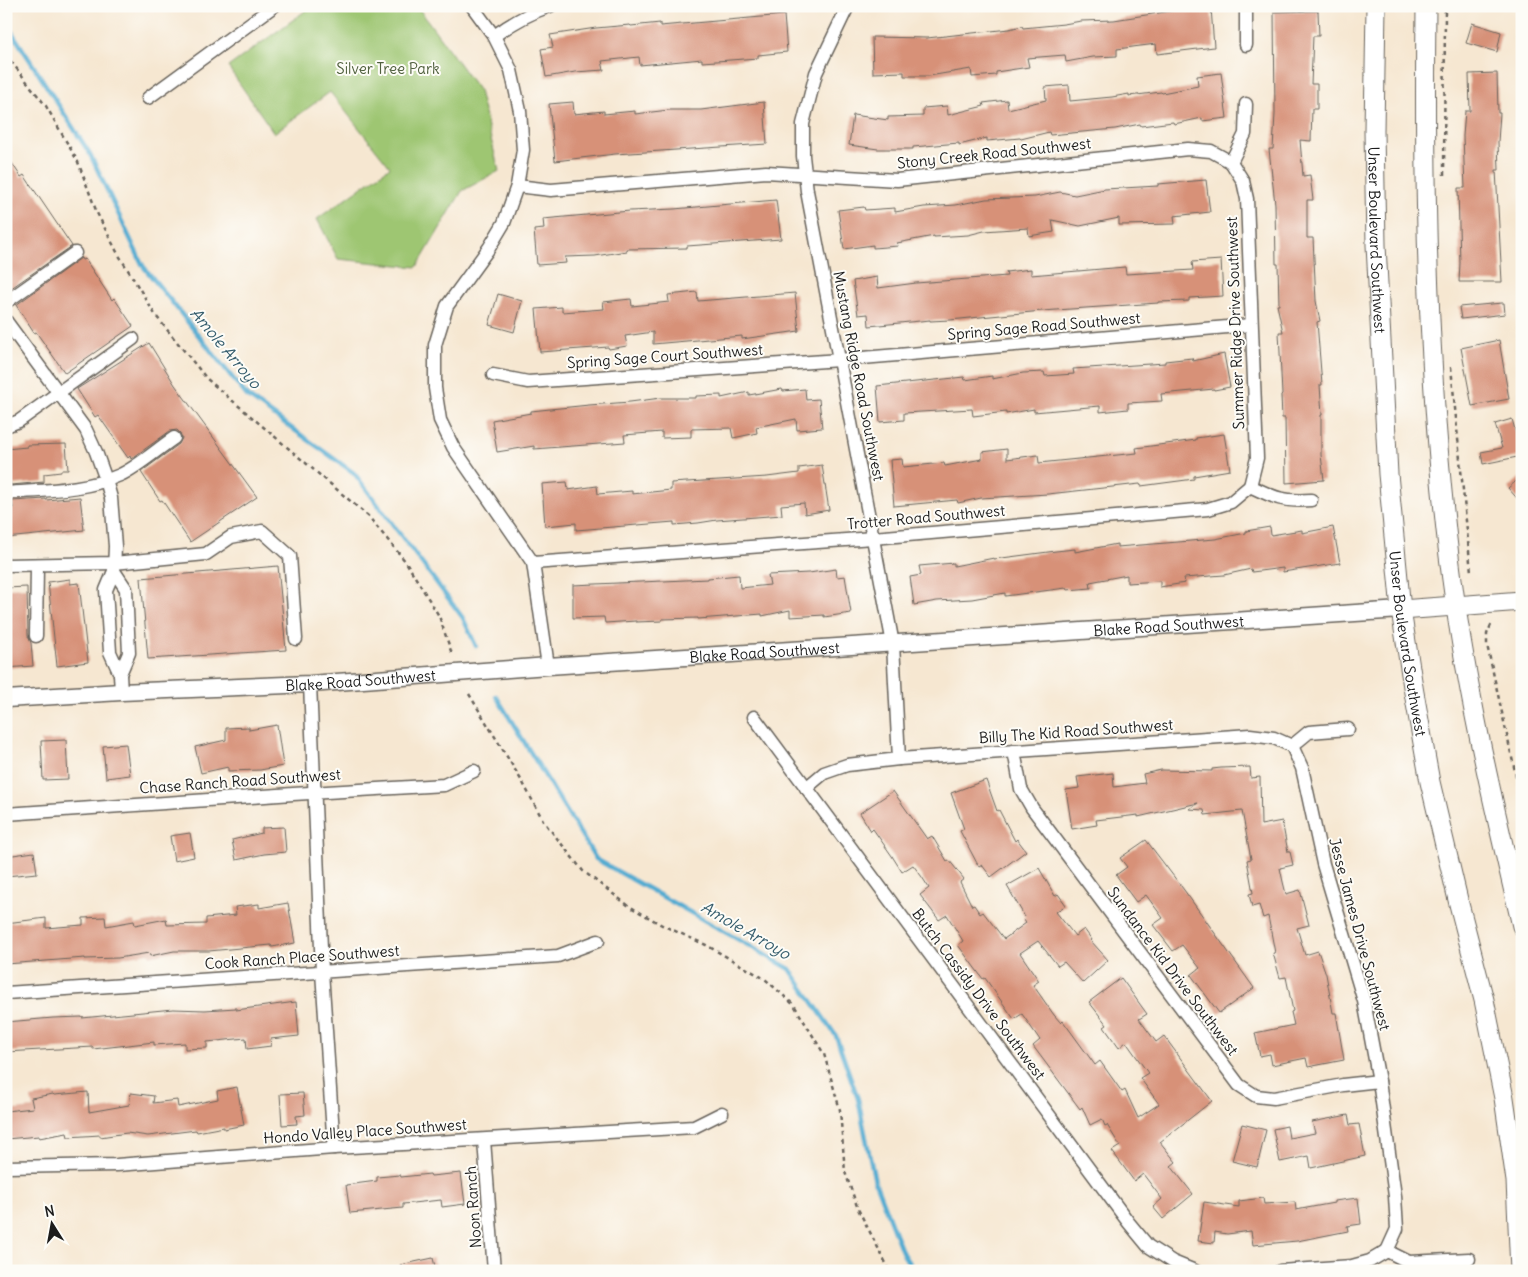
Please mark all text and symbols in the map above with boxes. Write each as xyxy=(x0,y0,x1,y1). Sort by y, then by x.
park label: Silver Tree Park xyxy=(336,59,440,78)
street label: Stony Creek Road Southwest xyxy=(896,133,1092,173)
street label: Unser Boulevard Southwest xyxy=(1365,146,1390,334)
street label: Summer Ridge Drive Southwest xyxy=(1222,216,1248,430)
street label: Mustang Ridge Road Southwest xyxy=(829,269,889,483)
water label: Amole Arroyo xyxy=(186,303,266,393)
street label: Spring Sage Road Southwest xyxy=(947,308,1141,344)
street label: Spring Sage Court Southwest xyxy=(566,340,764,372)
street label: Trotter Road Southwest xyxy=(846,501,1006,533)
street label: Unser Boulevard Southwest xyxy=(1386,550,1431,738)
street label: Blake Road Southwest xyxy=(1093,611,1244,640)
street label: Blake Road Southwest xyxy=(689,637,840,666)
street label: Blake Road Southwest xyxy=(285,665,436,695)
street label: Billy The Kid Road Southwest xyxy=(978,715,1174,747)
street label: Chase Ranch Road Southwest xyxy=(139,764,341,798)
street label: Jesse James Drive Southwest xyxy=(1325,836,1395,1032)
street label: Sundance Kid Drive Southwest xyxy=(1103,883,1243,1059)
water label: Amole Arroyo xyxy=(698,896,795,964)
street label: Butch Cassidy Drive Southwest xyxy=(908,905,1050,1083)
street label: Cook Ranch Place Southwest xyxy=(204,941,400,973)
street label: Hondo Valley Place Southwest xyxy=(263,1114,467,1148)
street label: Noon Ranch xyxy=(461,1165,485,1249)
north arrow xyxy=(28,1200,78,1250)
text: N xyxy=(43,1201,56,1221)

